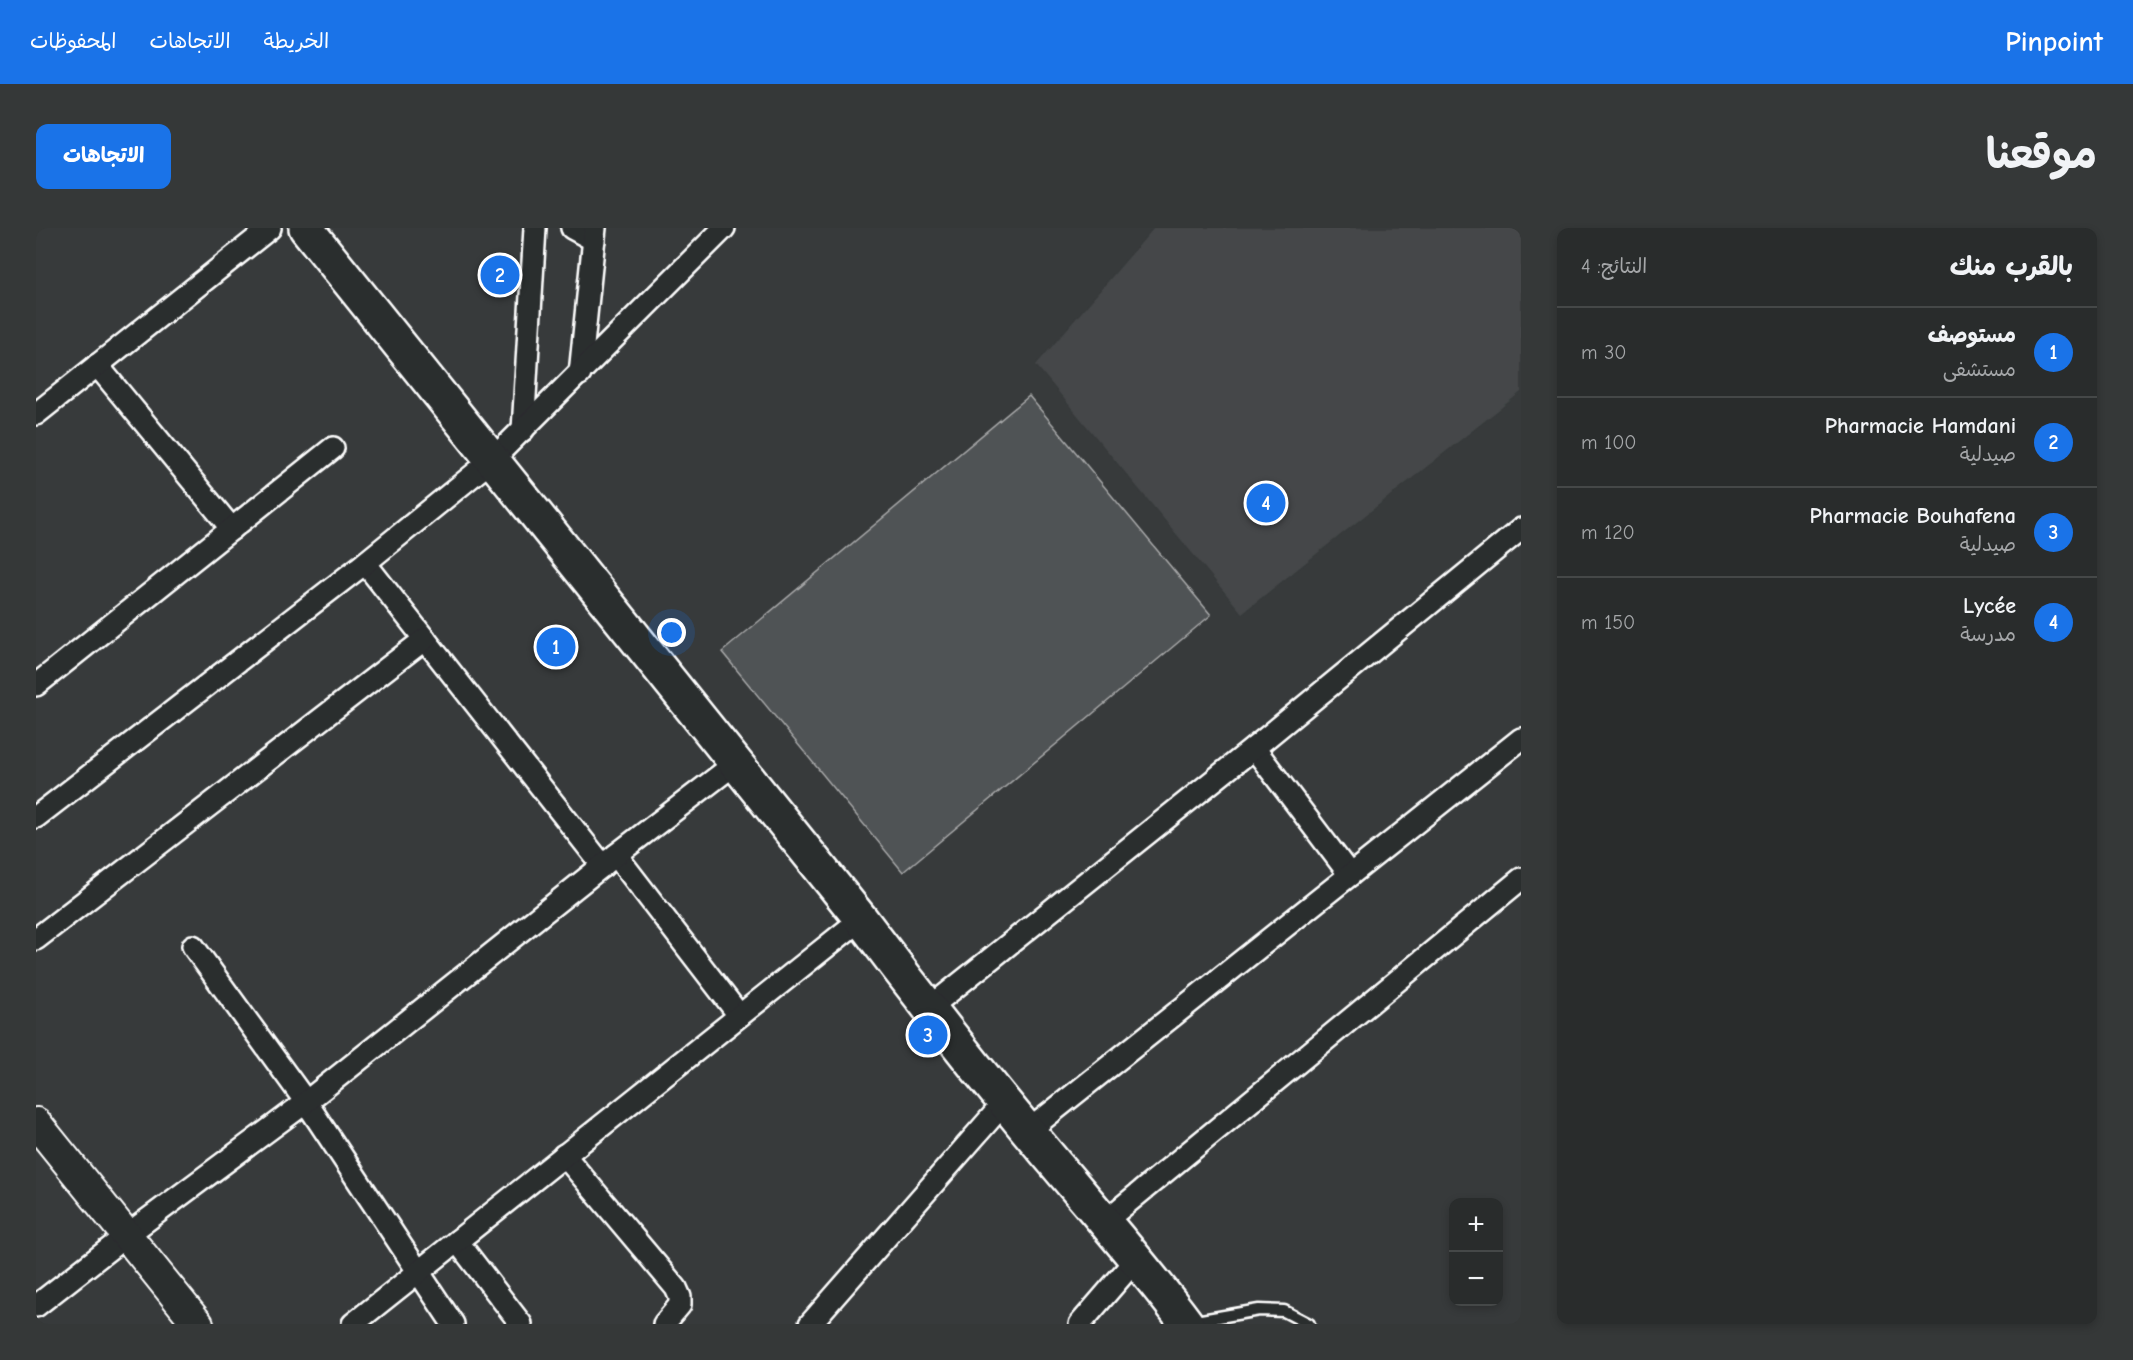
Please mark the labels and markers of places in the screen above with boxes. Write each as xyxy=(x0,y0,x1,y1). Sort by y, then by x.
pin: 2 xyxy=(480,252,520,298)
pin: 4 xyxy=(1246,480,1286,526)
pin: 1 xyxy=(536,624,576,670)
pin: 3 xyxy=(908,1012,948,1058)

